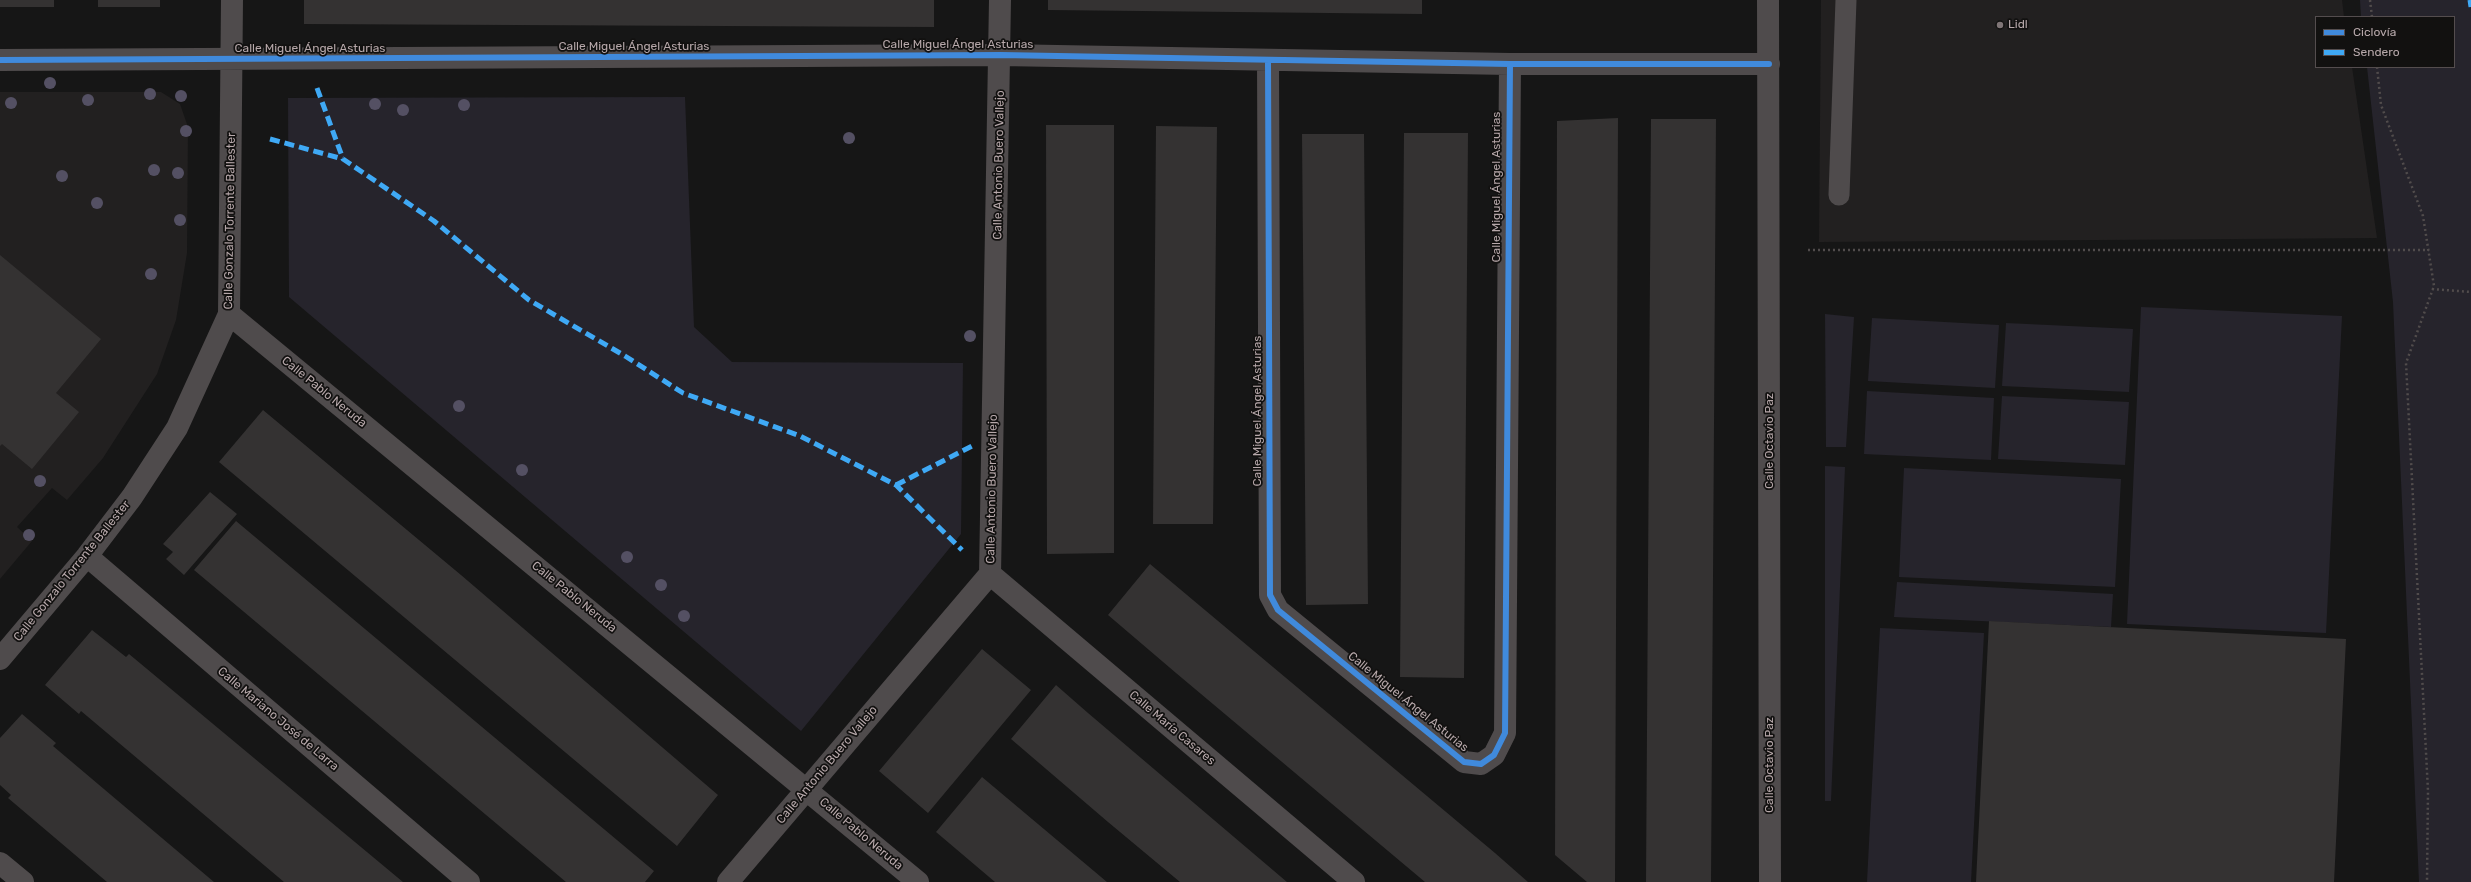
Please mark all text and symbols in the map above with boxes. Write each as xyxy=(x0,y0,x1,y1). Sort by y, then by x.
legend xyxy=(2315,16,2455,68)
place label: Lidl xyxy=(2008,18,2028,32)
marker: Lidl xyxy=(1995,20,2005,30)
text: Ciclovía xyxy=(2353,25,2396,39)
street label: Calle Miguel Ángel Asturias xyxy=(883,38,1033,52)
street label: Calle Miguel Ángel Asturias xyxy=(559,40,709,54)
street label: Calle Miguel Ángel Asturias xyxy=(235,42,385,56)
text: Sendero xyxy=(2353,45,2400,59)
street label: Calle Antonio Buero Vallejo xyxy=(990,90,1008,240)
street label: Calle Miguel Ángel Asturias xyxy=(1490,112,1504,262)
street label: Calle Gonzalo Torrente Ballester xyxy=(221,132,239,310)
street label: Calle Miguel Ángel Asturias xyxy=(1251,336,1265,486)
street label: Calle Pablo Neruda xyxy=(279,353,369,431)
street label: Calle Octavio Paz xyxy=(1763,393,1777,489)
street label: Calle Antonio Buero Vallejo xyxy=(983,414,1001,564)
street label: Calle Gonzalo Torrente Ballester xyxy=(11,498,133,644)
street label: Calle Pablo Neruda xyxy=(529,558,619,636)
street label: Calle Miguel Ángel Asturias xyxy=(1345,649,1471,755)
street label: Calle Mariano José de Larra xyxy=(215,664,341,774)
street label: Calle María Casares xyxy=(1126,688,1218,768)
street label: Calle Antonio Buero Vallejo xyxy=(773,703,881,827)
street label: Calle Octavio Paz xyxy=(1763,717,1777,813)
street label: Calle Pablo Neruda xyxy=(816,795,906,873)

